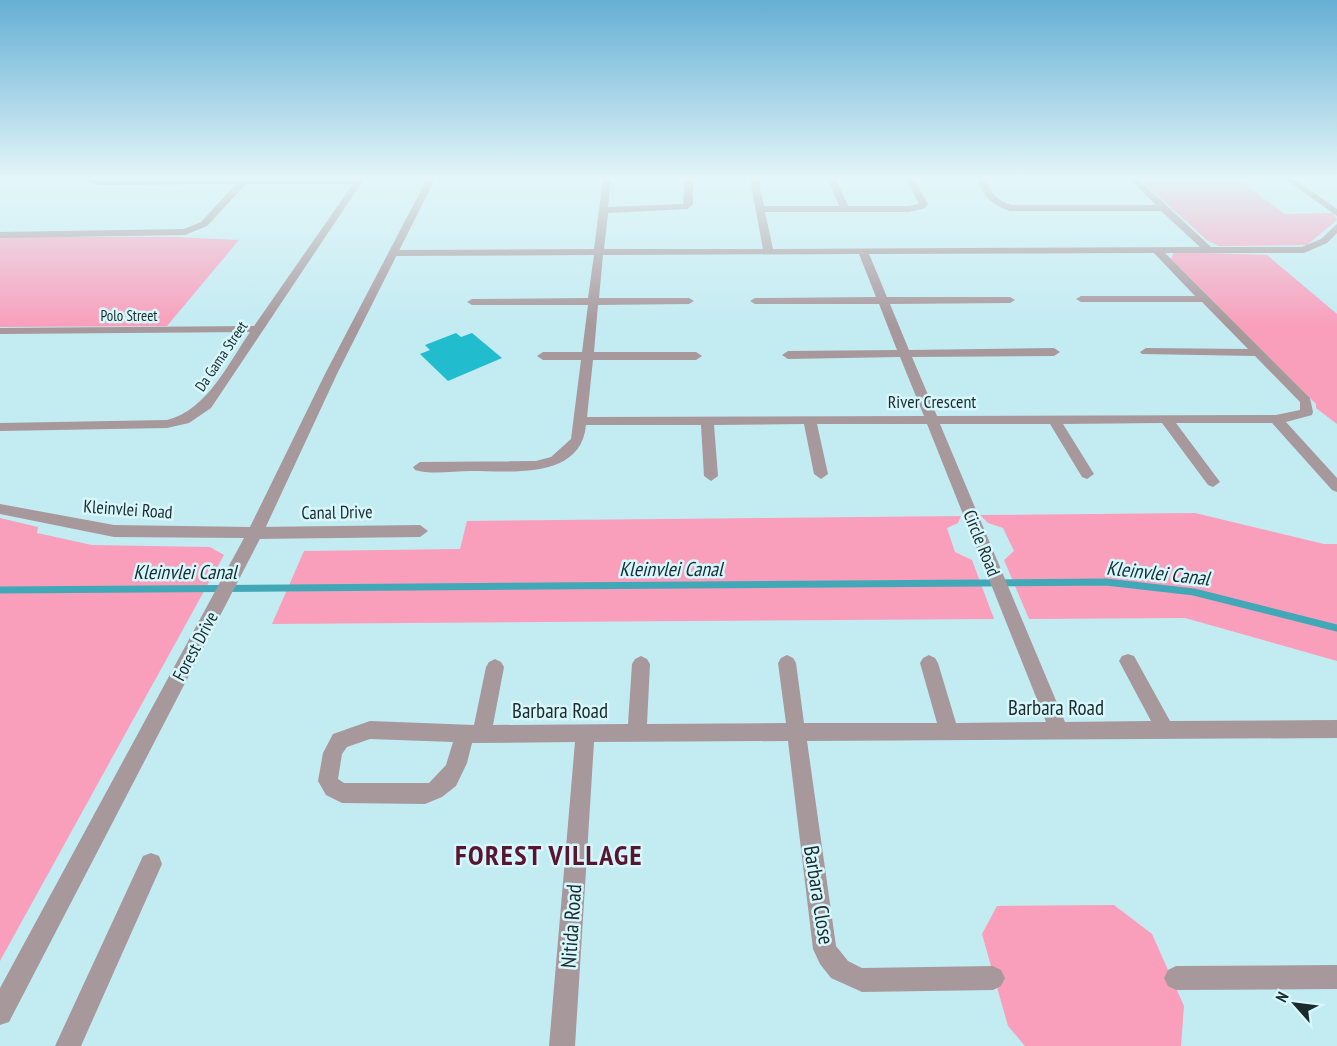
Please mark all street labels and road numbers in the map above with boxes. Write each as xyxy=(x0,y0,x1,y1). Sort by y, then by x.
street label: Polo Street xyxy=(100,306,158,325)
street label: Da Gama Street xyxy=(191,317,251,395)
street label: River Crescent xyxy=(888,390,976,413)
street label: Kleinvlei Road xyxy=(83,494,173,524)
street label: Canal Drive xyxy=(301,500,373,524)
street label: Circle Road xyxy=(958,506,1006,580)
street label: Forest Drive xyxy=(167,607,223,685)
street label: Barbara Road xyxy=(1008,694,1104,721)
street label: Barbara Road xyxy=(512,697,608,724)
street label: Barbara Close xyxy=(798,844,840,946)
street label: Nitida Road xyxy=(555,883,587,969)

